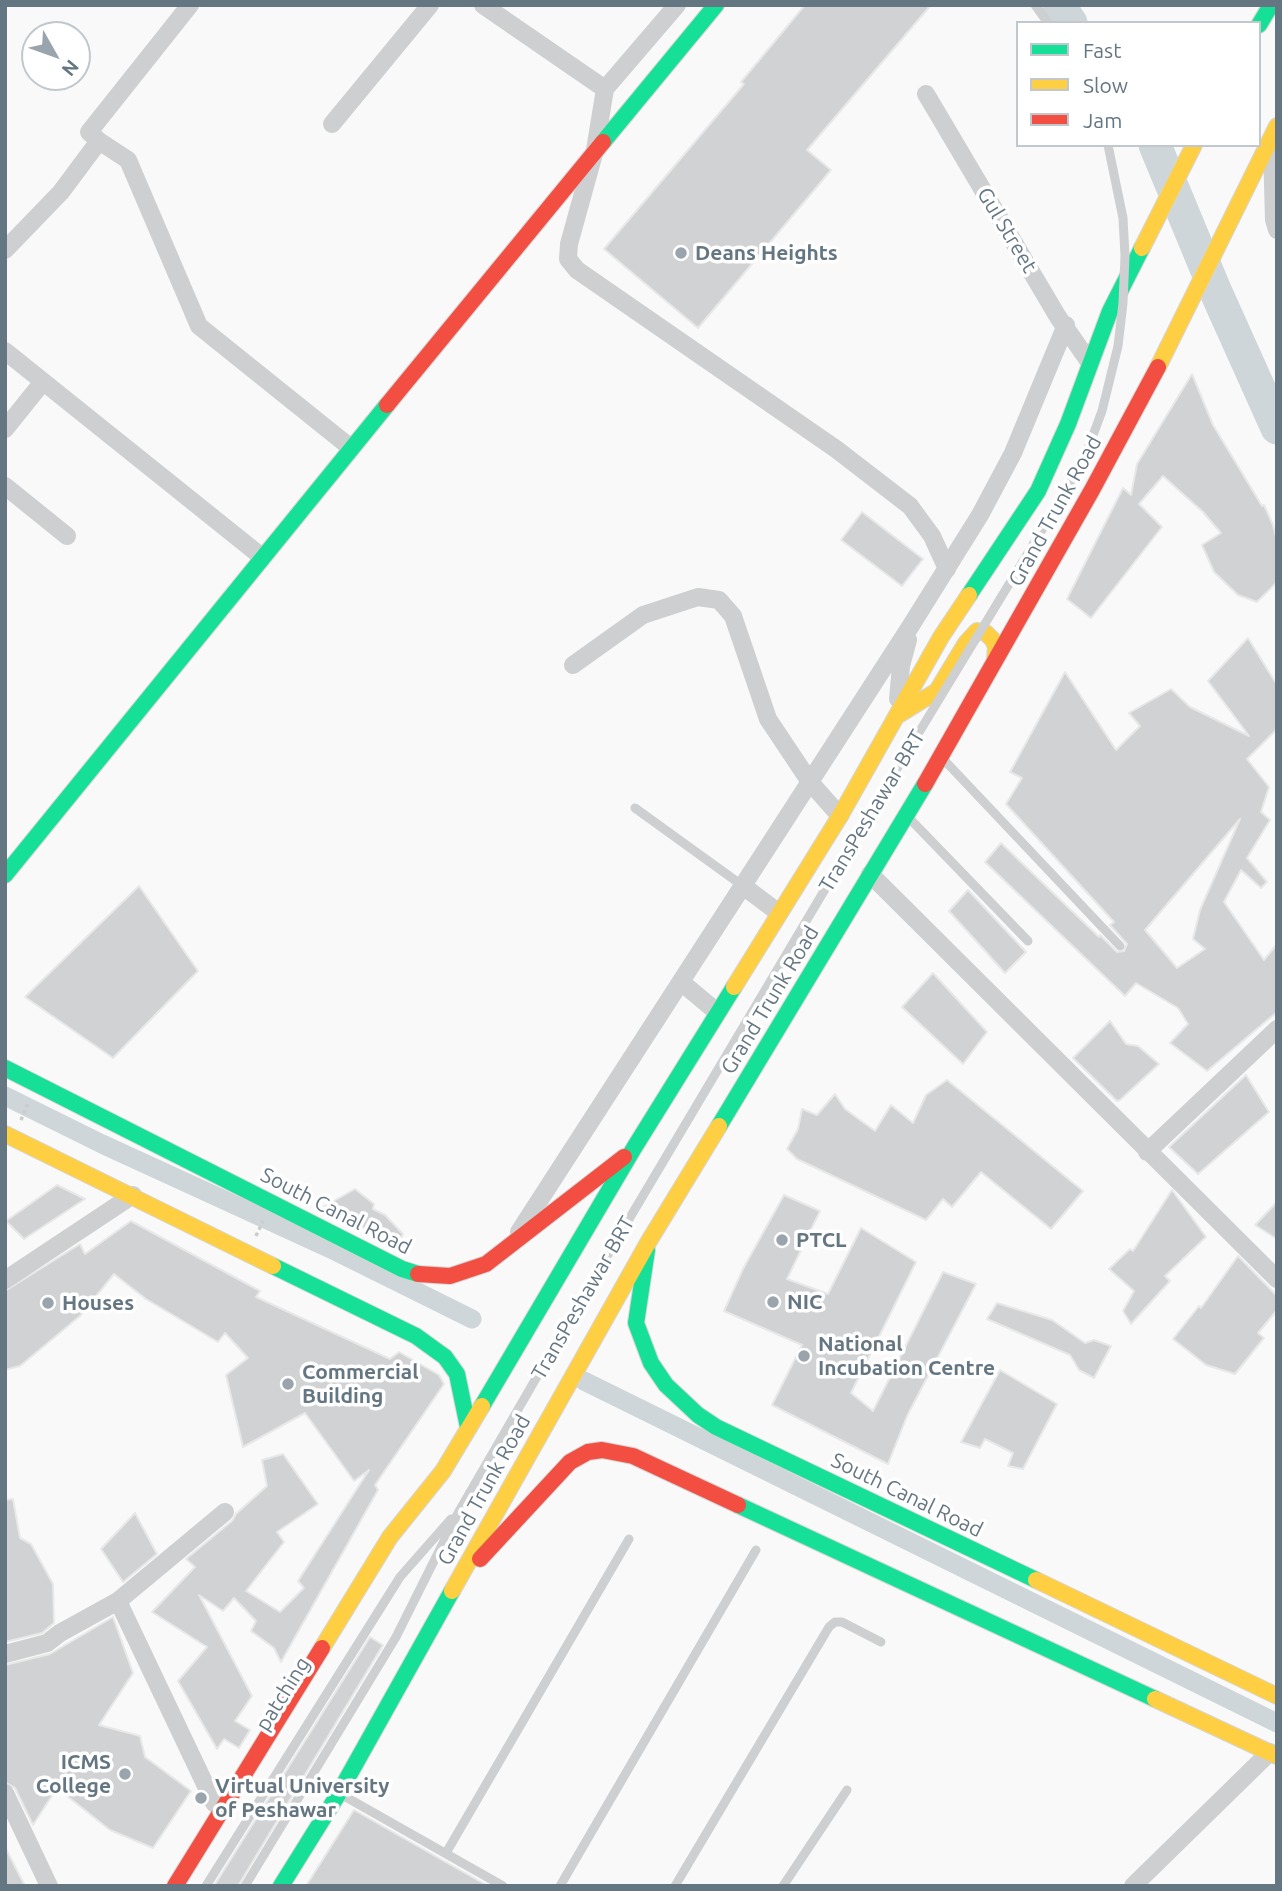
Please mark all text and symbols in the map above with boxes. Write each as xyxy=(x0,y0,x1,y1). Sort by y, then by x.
north arrow xyxy=(21,21,91,91)
legend xyxy=(1016,21,1261,147)
text: Fast xyxy=(1083,38,1121,62)
text: N xyxy=(58,56,84,81)
text: Slow xyxy=(1083,73,1128,97)
text: Jam xyxy=(1083,108,1122,132)
street label: Gul Street xyxy=(972,183,1042,277)
place label: Deans Heights xyxy=(695,240,838,266)
marker: Deans Heights xyxy=(673,245,689,261)
street label: Grand Trunk Road xyxy=(1003,431,1107,591)
street label: TransPeshawar BRT xyxy=(814,726,930,896)
street label: Grand Trunk Road xyxy=(716,921,824,1079)
street label: South Canal Road xyxy=(257,1162,415,1260)
street label: TransPeshawar BRT xyxy=(526,1212,640,1384)
place label: PTCL xyxy=(796,1227,847,1253)
marker: PTCL xyxy=(774,1232,790,1248)
place label: NIC xyxy=(787,1289,822,1315)
place label: Houses xyxy=(62,1290,134,1316)
marker: NIC xyxy=(765,1294,781,1310)
marker: Houses xyxy=(40,1295,56,1311)
place label: National Incubation Centre xyxy=(818,1331,995,1381)
marker: National Incubation Centre xyxy=(796,1348,812,1364)
place label: Commercial Building xyxy=(302,1359,419,1409)
marker: Commercial Building xyxy=(280,1376,296,1392)
street label: Grand Trunk Road xyxy=(432,1410,536,1570)
street label: South Canal Road xyxy=(827,1447,987,1543)
street label: patching xyxy=(251,1652,315,1736)
place label: ICMS College xyxy=(36,1749,111,1799)
marker: ICMS College xyxy=(117,1766,133,1782)
place label: Virtual University of Peshawar xyxy=(215,1773,389,1823)
marker: Virtual University of Peshawar xyxy=(193,1790,209,1806)

